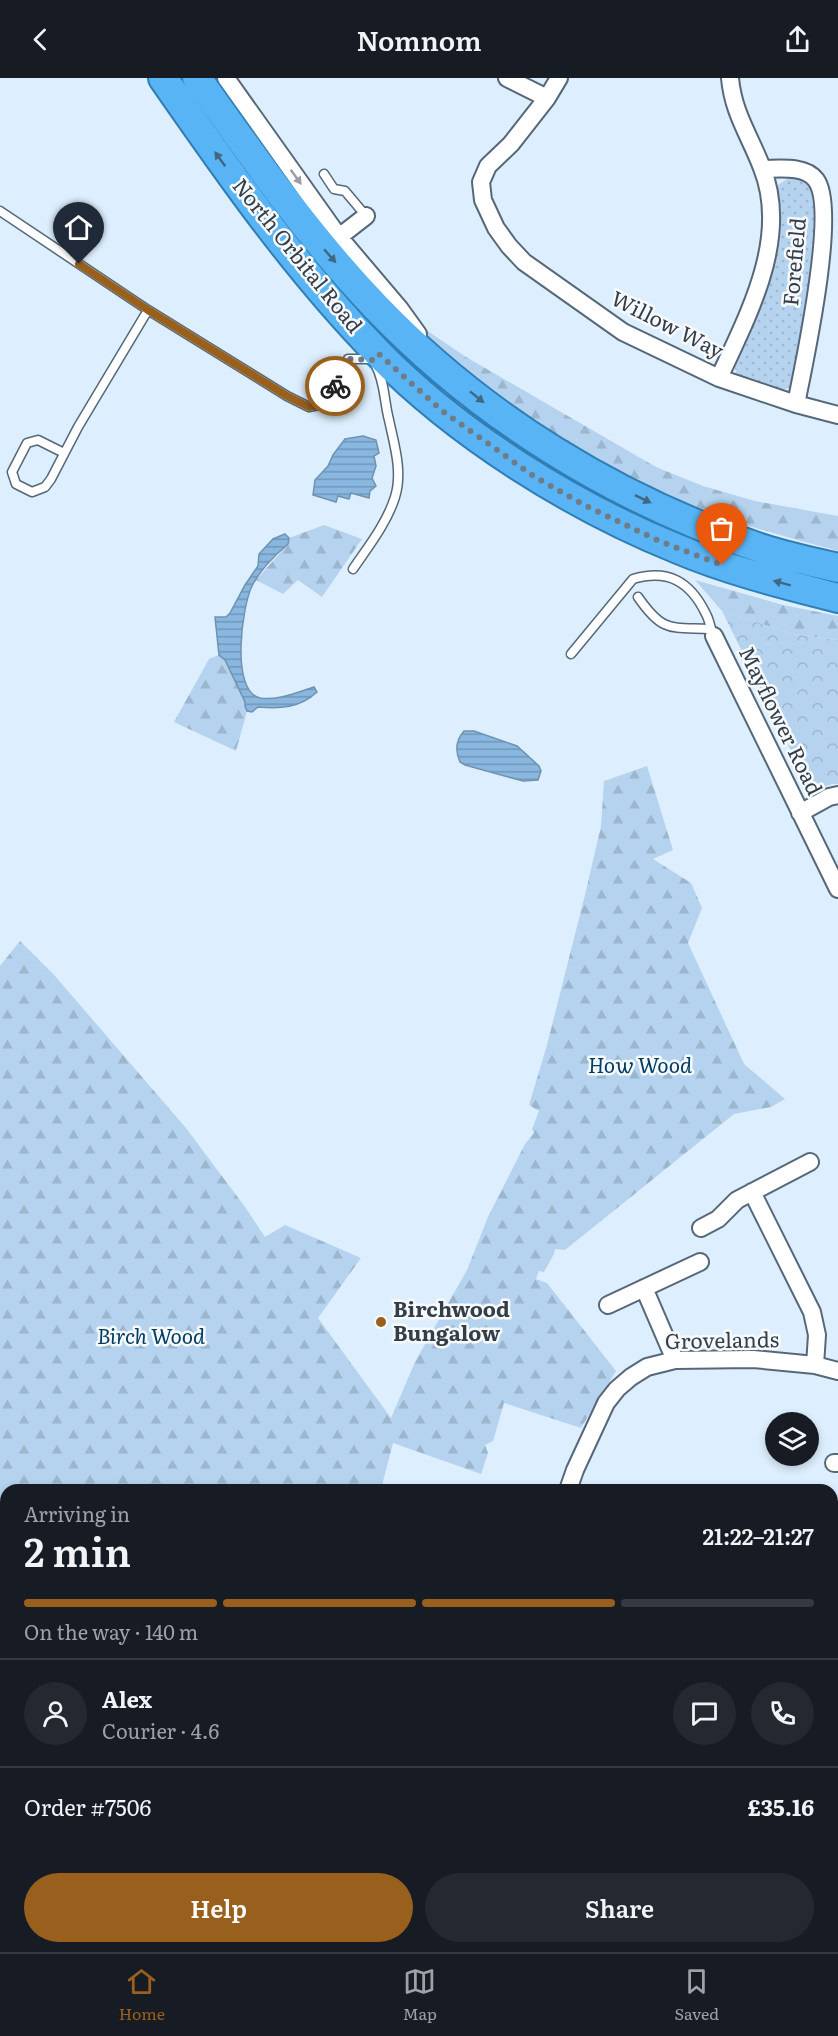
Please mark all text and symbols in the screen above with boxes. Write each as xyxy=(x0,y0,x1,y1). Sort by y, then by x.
text: Nomnom xyxy=(356,19,482,59)
icon: back xyxy=(24,23,57,56)
icon: share xyxy=(781,23,814,56)
one-way arrow xyxy=(214,152,226,168)
one-way arrow xyxy=(290,168,302,184)
street label: North Orbital Road xyxy=(227,170,371,339)
pin xyxy=(53,202,104,264)
icon: home xyxy=(62,211,95,244)
street label: Forefield xyxy=(773,216,812,307)
one-way arrow xyxy=(324,248,337,264)
street label: Willow Way xyxy=(606,281,731,365)
courier xyxy=(305,356,365,416)
icon: bike xyxy=(319,370,352,403)
one-way arrow xyxy=(469,391,485,404)
one-way arrow xyxy=(634,494,652,504)
pin xyxy=(696,503,747,565)
icon: bag xyxy=(705,512,738,545)
one-way arrow xyxy=(772,578,790,587)
street label: Mayflower Road xyxy=(733,640,832,800)
park label: How Wood xyxy=(588,1048,692,1079)
place label: Birchwood Bungalow xyxy=(393,1292,510,1347)
marker: Birchwood Bungalow xyxy=(374,1315,388,1329)
park label: Birch Wood xyxy=(97,1319,205,1350)
street label: Grovelands xyxy=(665,1322,779,1355)
map controls xyxy=(765,1412,819,1466)
button: layers xyxy=(765,1412,819,1466)
text: Arriving in xyxy=(24,1498,130,1528)
text: 21:22–21:27 xyxy=(702,1519,814,1552)
text: 2 min xyxy=(24,1521,131,1579)
text: On the way · 140 m xyxy=(24,1616,198,1646)
button: person xyxy=(24,1682,87,1745)
text: Alex xyxy=(102,1682,152,1715)
button: chat xyxy=(673,1682,736,1745)
button: phone xyxy=(751,1682,814,1745)
text: Courier · 4.6 xyxy=(102,1715,219,1745)
text: Order #7506 xyxy=(24,1790,151,1823)
text: £35.16 xyxy=(747,1790,814,1823)
button: Help xyxy=(24,1873,413,1942)
button: Share xyxy=(425,1873,814,1942)
tab: Home xyxy=(119,1965,165,2025)
tab: Map xyxy=(403,1965,437,2025)
tab: Saved xyxy=(675,1965,719,2025)

